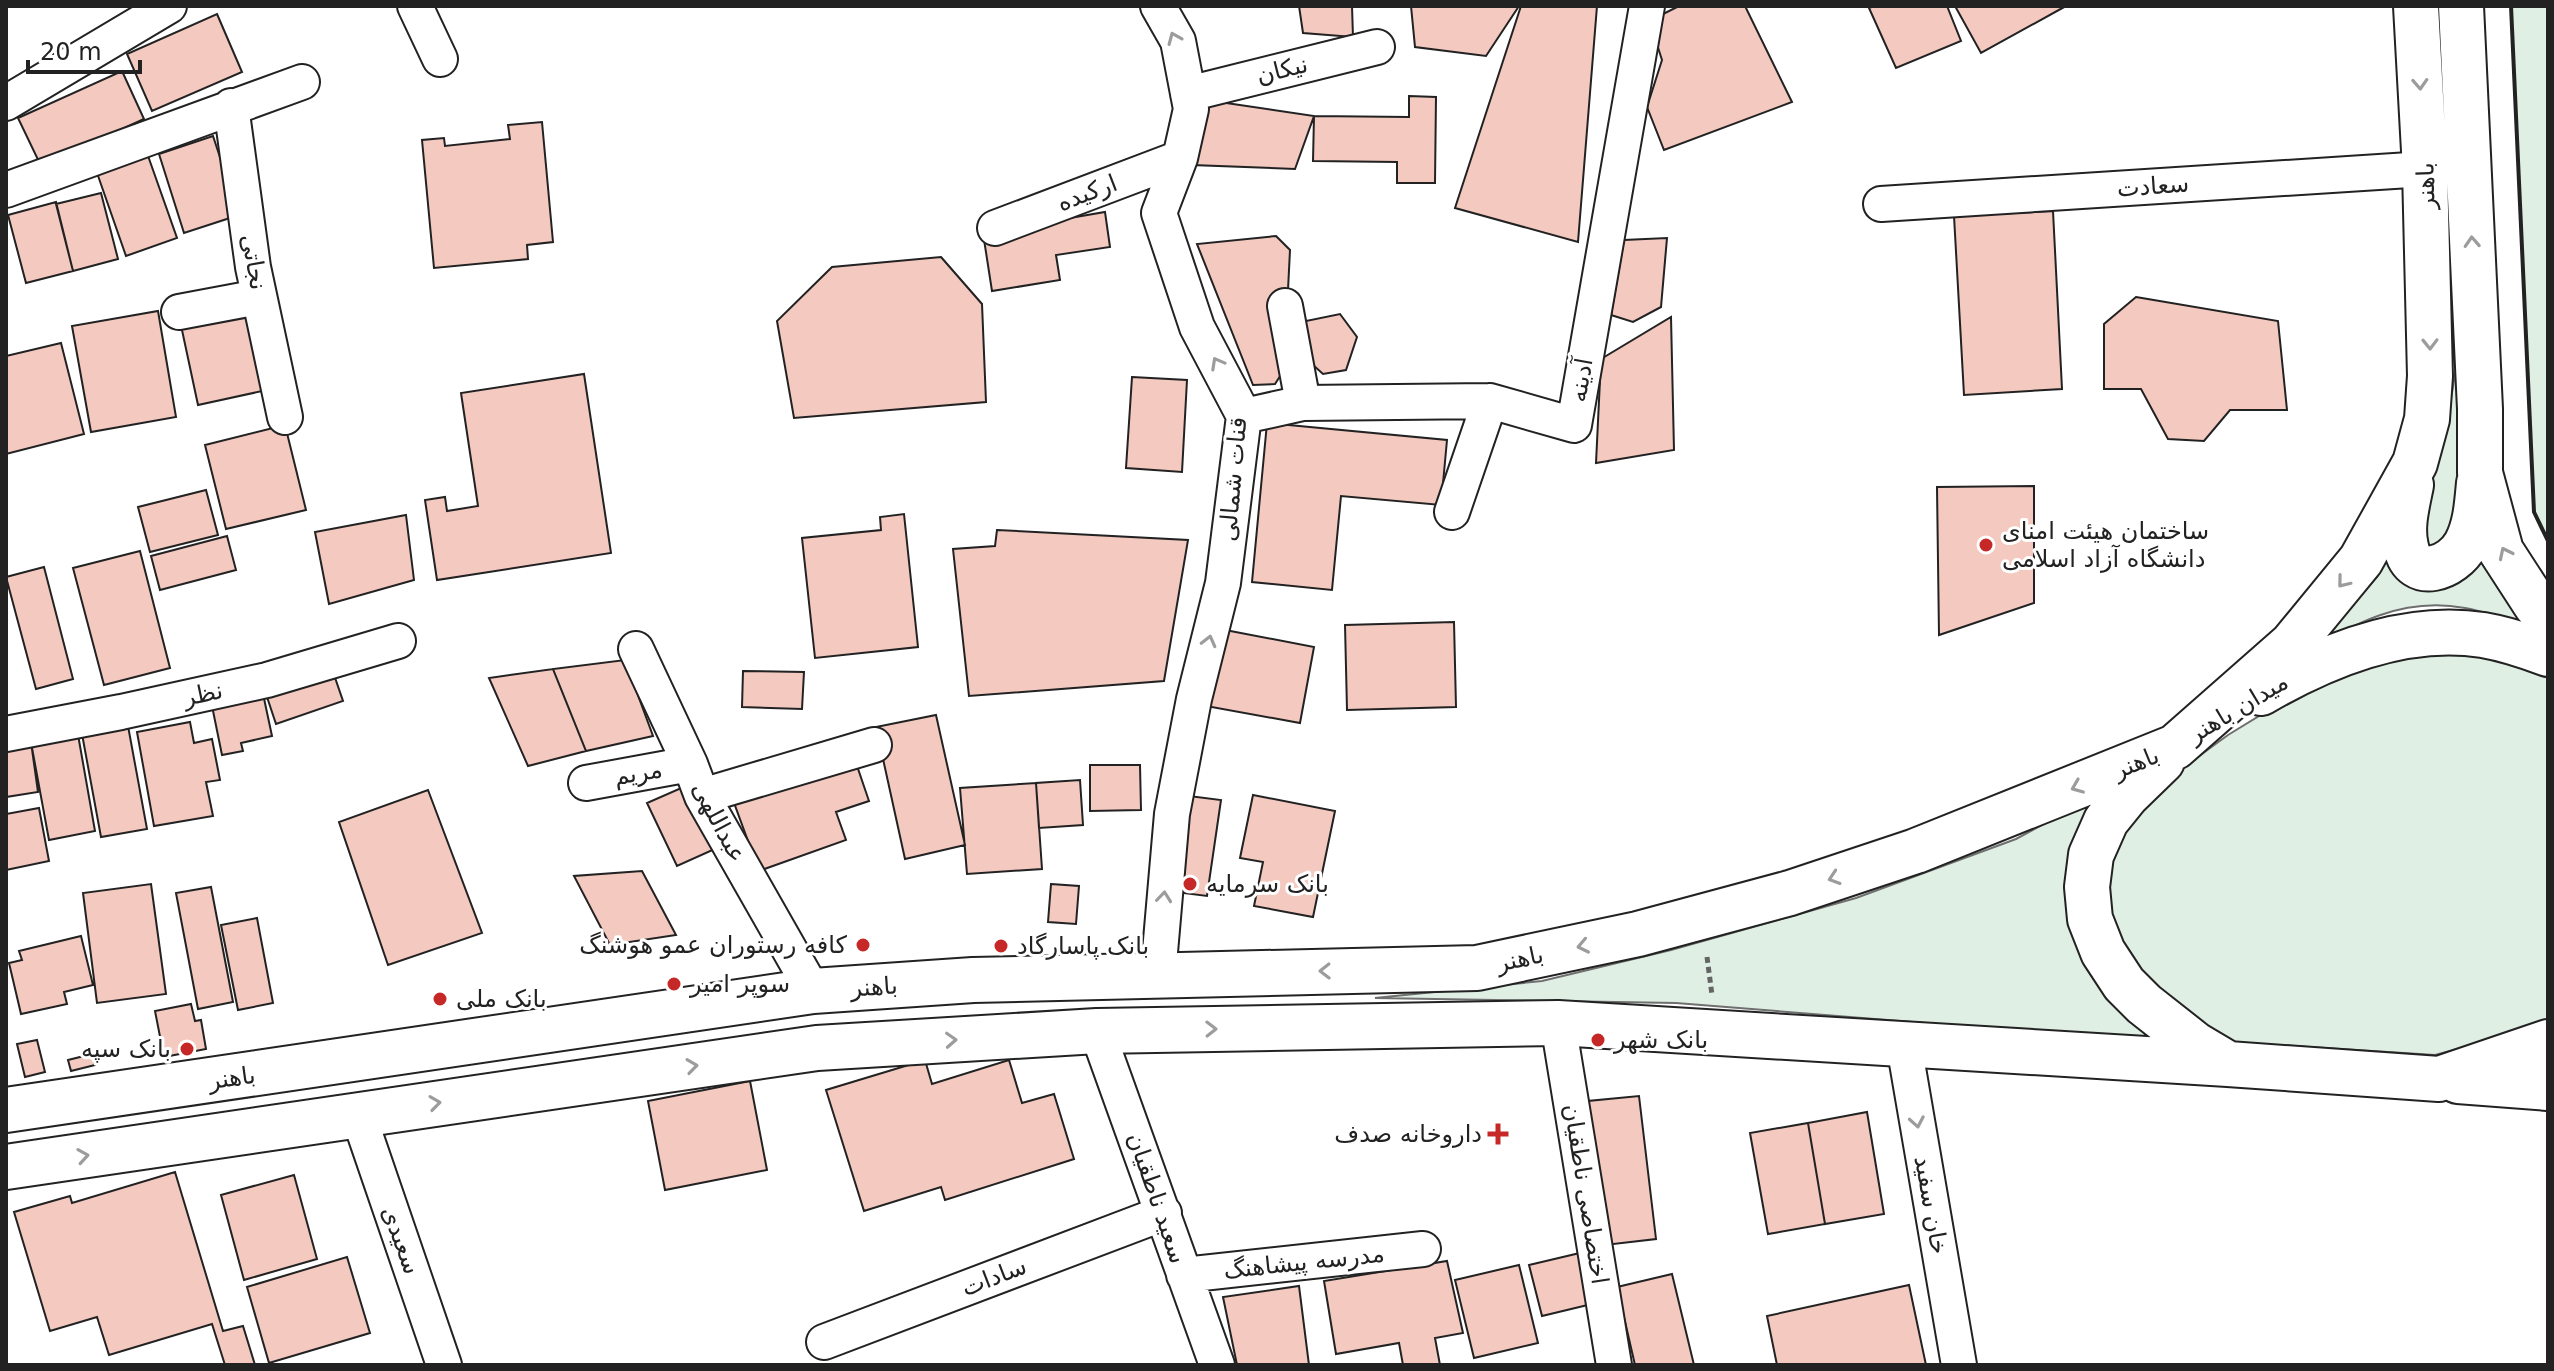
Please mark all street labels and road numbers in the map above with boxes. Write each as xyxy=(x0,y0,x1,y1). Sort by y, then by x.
street label: نیکان xyxy=(1253,50,1311,90)
street label: باهنر xyxy=(2411,162,2441,211)
street label: ارکیده xyxy=(1053,169,1121,217)
street label: سعادت xyxy=(2116,170,2190,202)
street label: نجاتی xyxy=(235,232,273,292)
street label: آدینه xyxy=(1562,354,1599,404)
street label: قنات شمالى xyxy=(1214,416,1252,542)
street label: میدان باهنر xyxy=(2182,667,2293,749)
street label: نظر xyxy=(180,676,225,712)
street label: باهنر xyxy=(2108,741,2163,785)
street label: مریم xyxy=(612,755,664,791)
street label: عبداللهی xyxy=(686,777,752,867)
street label: باهنر xyxy=(1493,940,1546,978)
street label: باهنر xyxy=(849,971,898,1003)
street label: باهنر xyxy=(206,1061,257,1095)
street label: اختصاصی ناطقیان xyxy=(1558,1102,1614,1286)
street label: سعید ناطقیان xyxy=(1122,1129,1192,1267)
street label: خان سفید xyxy=(1909,1154,1953,1256)
street label: سعیدی xyxy=(376,1202,426,1278)
street label: مدرسه پیشاهنگ xyxy=(1222,1240,1386,1284)
street label: سادات xyxy=(958,1252,1030,1302)

